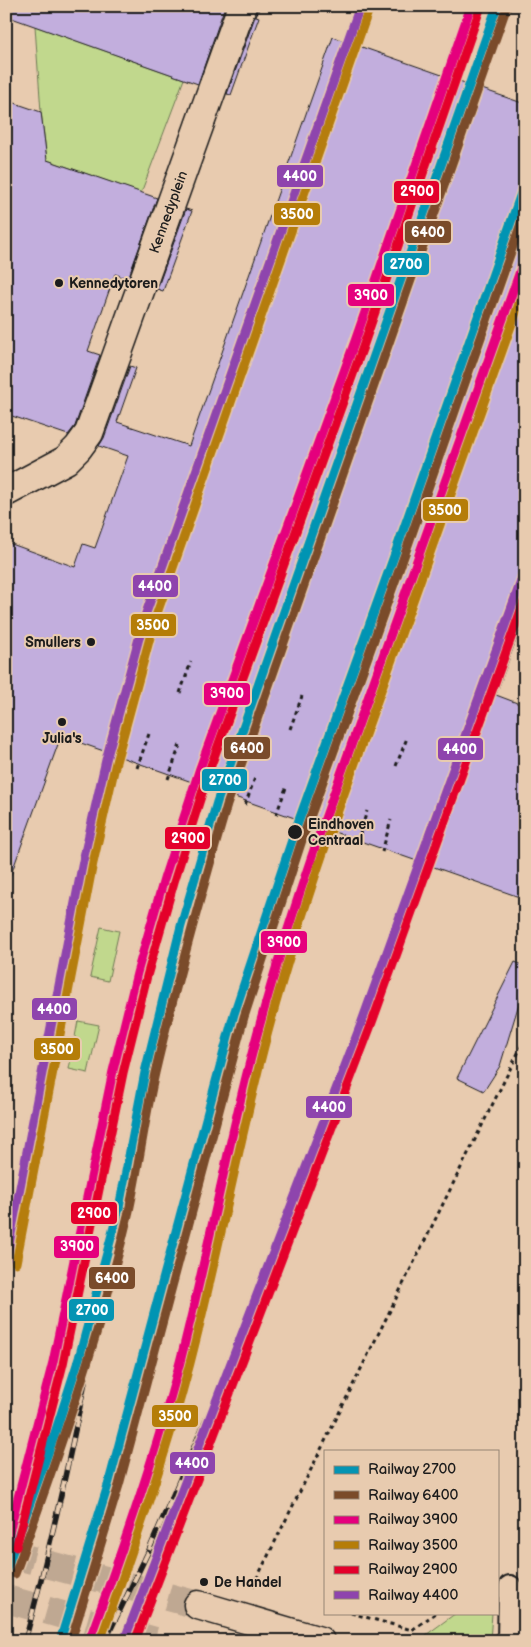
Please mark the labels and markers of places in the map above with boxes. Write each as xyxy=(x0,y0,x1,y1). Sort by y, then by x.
place label: Kennedytoren xyxy=(69,275,158,292)
marker: Kennedytoren xyxy=(53,277,65,289)
place label: Smullers xyxy=(25,634,81,651)
marker: Smullers xyxy=(85,636,97,648)
marker: Julia's xyxy=(56,716,68,728)
place label: Julia's xyxy=(42,730,82,747)
place label: Eindhoven Centraal xyxy=(308,816,374,849)
marker: Eindhoven Centraal xyxy=(286,823,304,841)
place label: De Handel xyxy=(214,1574,282,1591)
marker: De Handel xyxy=(198,1576,210,1588)

